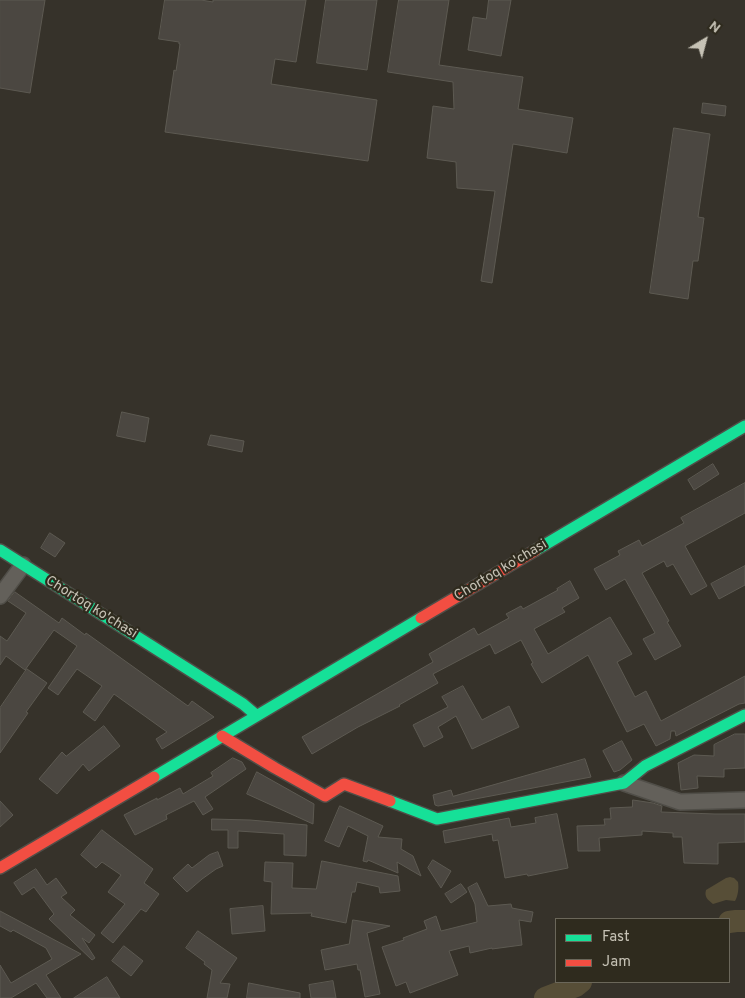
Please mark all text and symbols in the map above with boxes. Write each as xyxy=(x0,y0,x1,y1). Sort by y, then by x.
north arrow xyxy=(680,15,730,65)
text: N xyxy=(705,18,723,37)
street label: Chortoq ko'chasi xyxy=(452,537,550,605)
street label: Chortoq ko'chasi xyxy=(42,573,140,643)
legend xyxy=(555,918,730,983)
text: Fast xyxy=(602,928,630,947)
text: Jam xyxy=(602,953,631,972)

